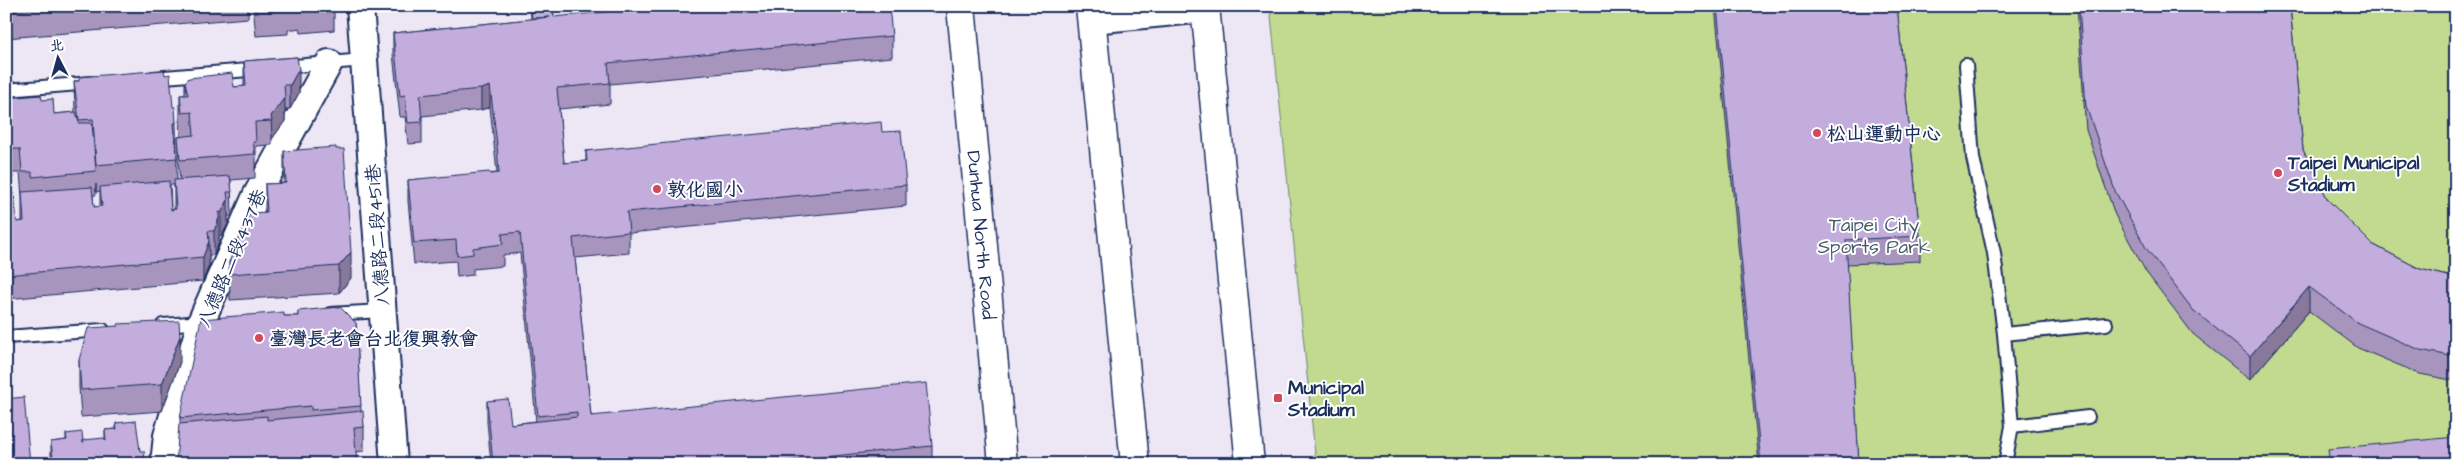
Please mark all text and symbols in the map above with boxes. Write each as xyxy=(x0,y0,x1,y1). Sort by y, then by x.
north arrow xyxy=(32,32,82,82)
text: 北 xyxy=(49,35,65,57)
place label: 松山運動中心 xyxy=(1827,121,1941,148)
marker: 松山運動中心 xyxy=(1811,127,1823,139)
street label: Dunhua North Road xyxy=(959,150,1002,321)
place label: Taipei Municipal Stadium xyxy=(2287,150,2420,199)
street label: 八德路二段451巷 xyxy=(360,163,397,307)
marker: Taipei Municipal Stadium xyxy=(2272,167,2284,179)
place label: 敦化國小 xyxy=(667,177,743,204)
marker: 敦化國小 xyxy=(651,183,663,195)
street label: 八德路二段437巷 xyxy=(191,185,274,332)
park label: Taipei City Sports Park xyxy=(1818,212,1931,261)
place label: 臺灣長老會台北復興教會 xyxy=(269,326,478,353)
marker: 臺灣長老會台北復興教會 xyxy=(253,332,265,344)
place label: Municipal Stadium xyxy=(1287,375,1364,424)
marker: Municipal Stadium xyxy=(1272,392,1284,404)

